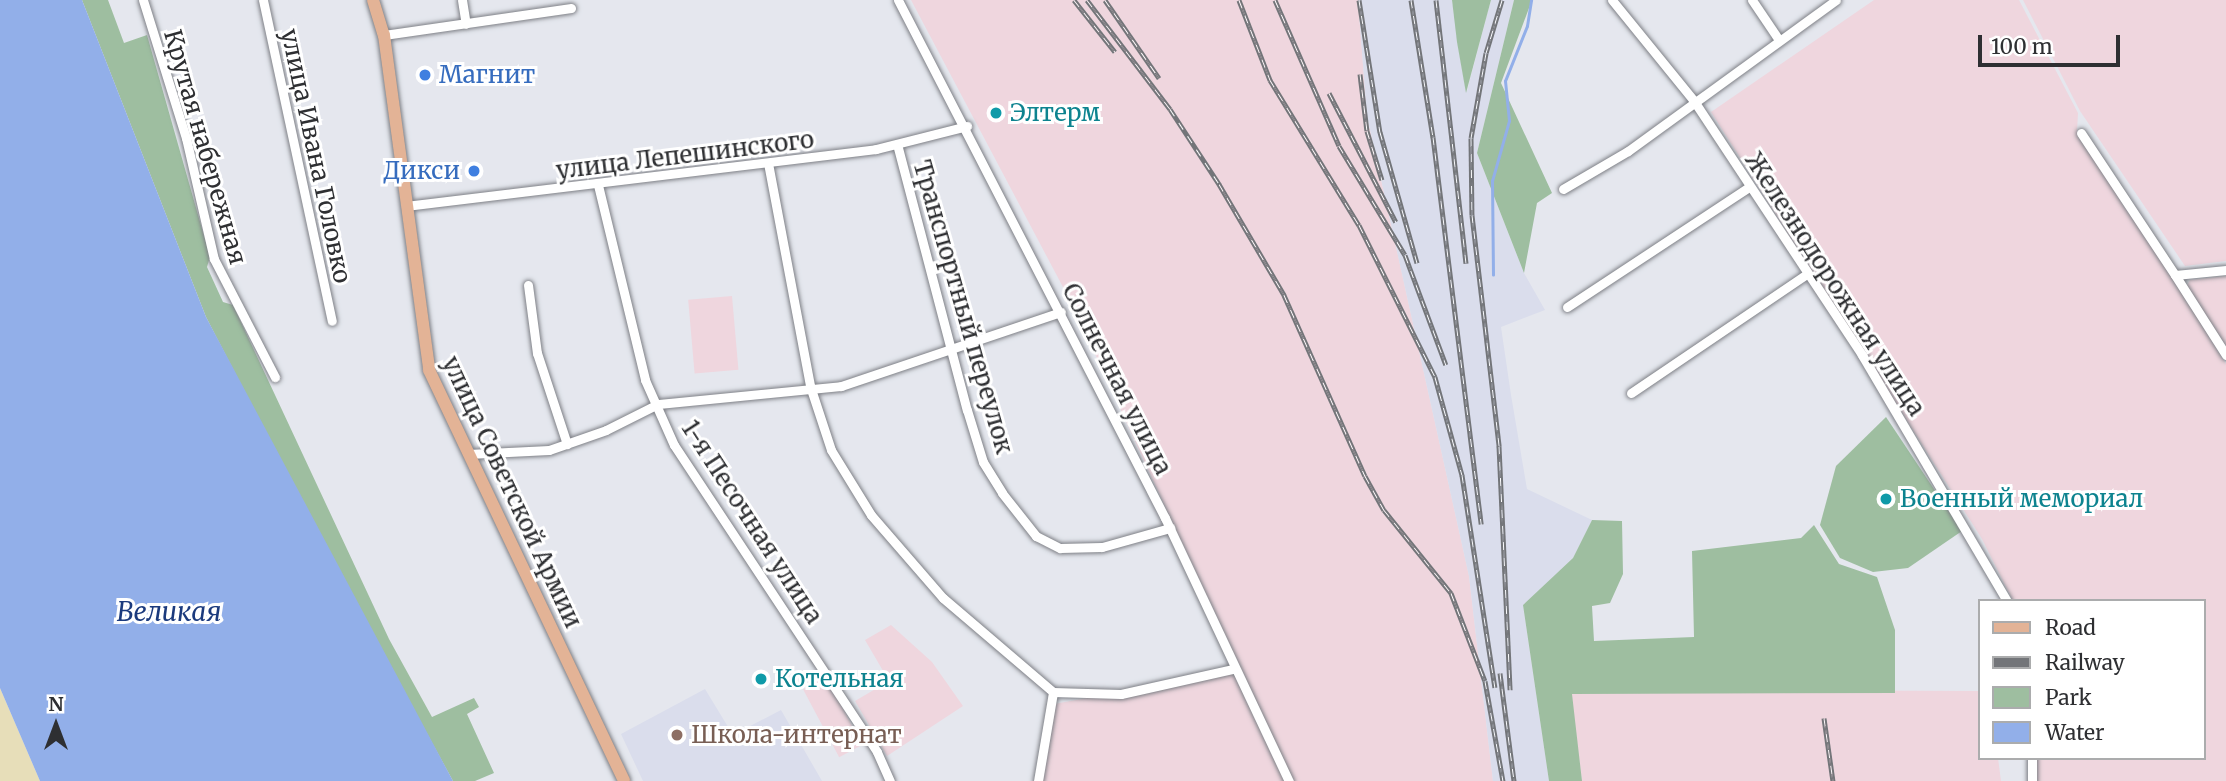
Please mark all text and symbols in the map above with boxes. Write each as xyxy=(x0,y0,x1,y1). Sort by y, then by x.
scale bar xyxy=(1981,21,2123,65)
street label: Крутая набережная xyxy=(158,26,252,268)
street label: улица Ивана Головко xyxy=(275,26,357,286)
text: 100 m xyxy=(1991,33,2053,60)
place label: Магнит xyxy=(439,61,535,89)
marker: Магнит xyxy=(417,67,433,83)
place label: Элтерм xyxy=(1010,99,1100,127)
marker: Элтерм xyxy=(988,105,1004,121)
street label: улица Лепешинского xyxy=(554,125,816,185)
street label: Железнодорожная улица xyxy=(1739,147,1931,421)
place label: Дикси xyxy=(383,157,460,185)
street label: Транспортный переулок xyxy=(907,157,1019,457)
marker: Дикси xyxy=(466,163,482,179)
street label: Солнечная улица xyxy=(1056,279,1178,479)
street label: улица Советской Армии xyxy=(436,352,588,632)
street label: 1-я Песочная улица xyxy=(676,415,828,629)
place label: Военный мемориал xyxy=(1900,485,2143,513)
marker: Военный мемориал xyxy=(1878,491,1894,507)
water label: Великая xyxy=(117,596,221,628)
legend xyxy=(1978,599,2205,760)
text: Road xyxy=(2045,614,2096,641)
text: Railway xyxy=(2045,649,2125,676)
place label: Котельная xyxy=(775,665,904,693)
marker: Котельная xyxy=(753,671,769,687)
text: Park xyxy=(2045,684,2092,711)
north arrow xyxy=(21,690,91,760)
text: N xyxy=(48,692,64,716)
text: Water xyxy=(2045,719,2104,746)
place label: Школа-интернат xyxy=(691,721,902,749)
marker: Школа-интернат xyxy=(669,727,685,743)

